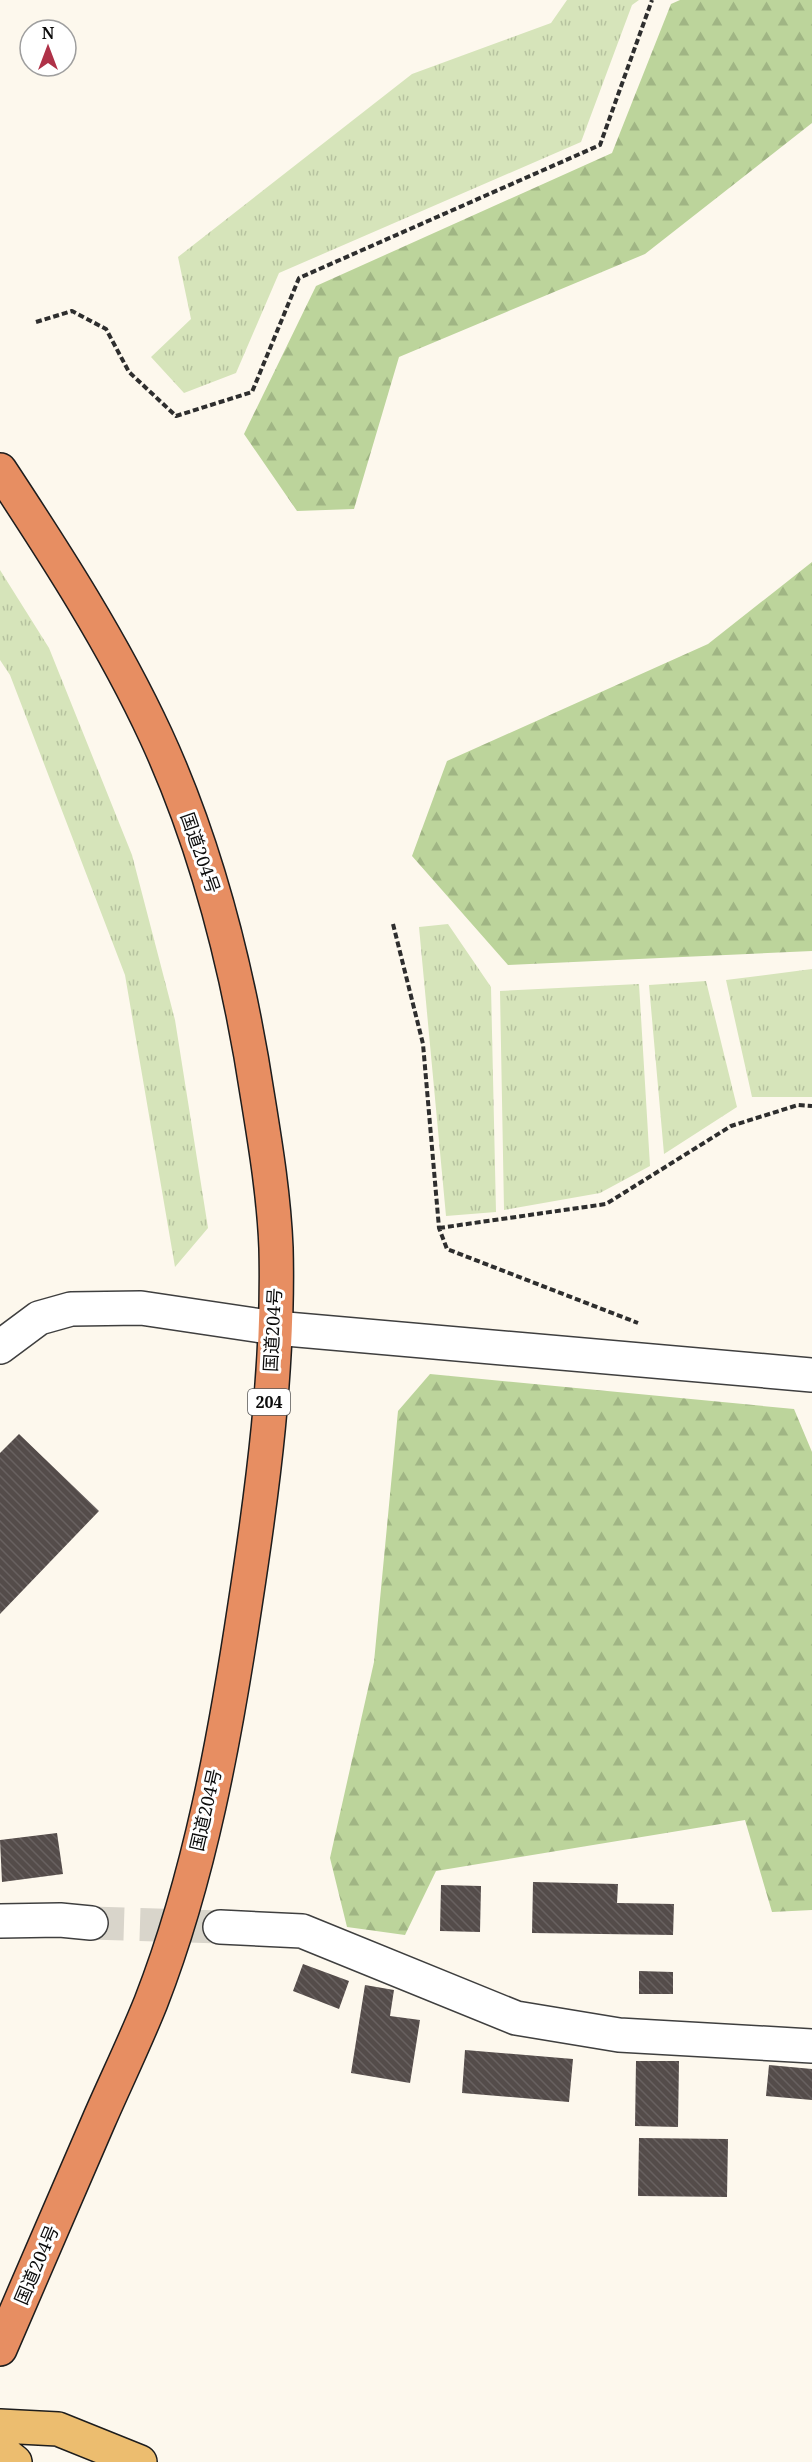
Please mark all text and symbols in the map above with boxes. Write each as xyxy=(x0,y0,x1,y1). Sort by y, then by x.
north arrow xyxy=(18,18,78,78)
text: N xyxy=(42,22,55,44)
street label: 国道204号 xyxy=(176,809,226,896)
street label: 国道204号 xyxy=(258,1287,286,1373)
road number: 204 xyxy=(248,1389,290,1415)
street label: 国道204号 xyxy=(184,1766,226,1853)
street label: 国道204号 xyxy=(9,2221,64,2308)

